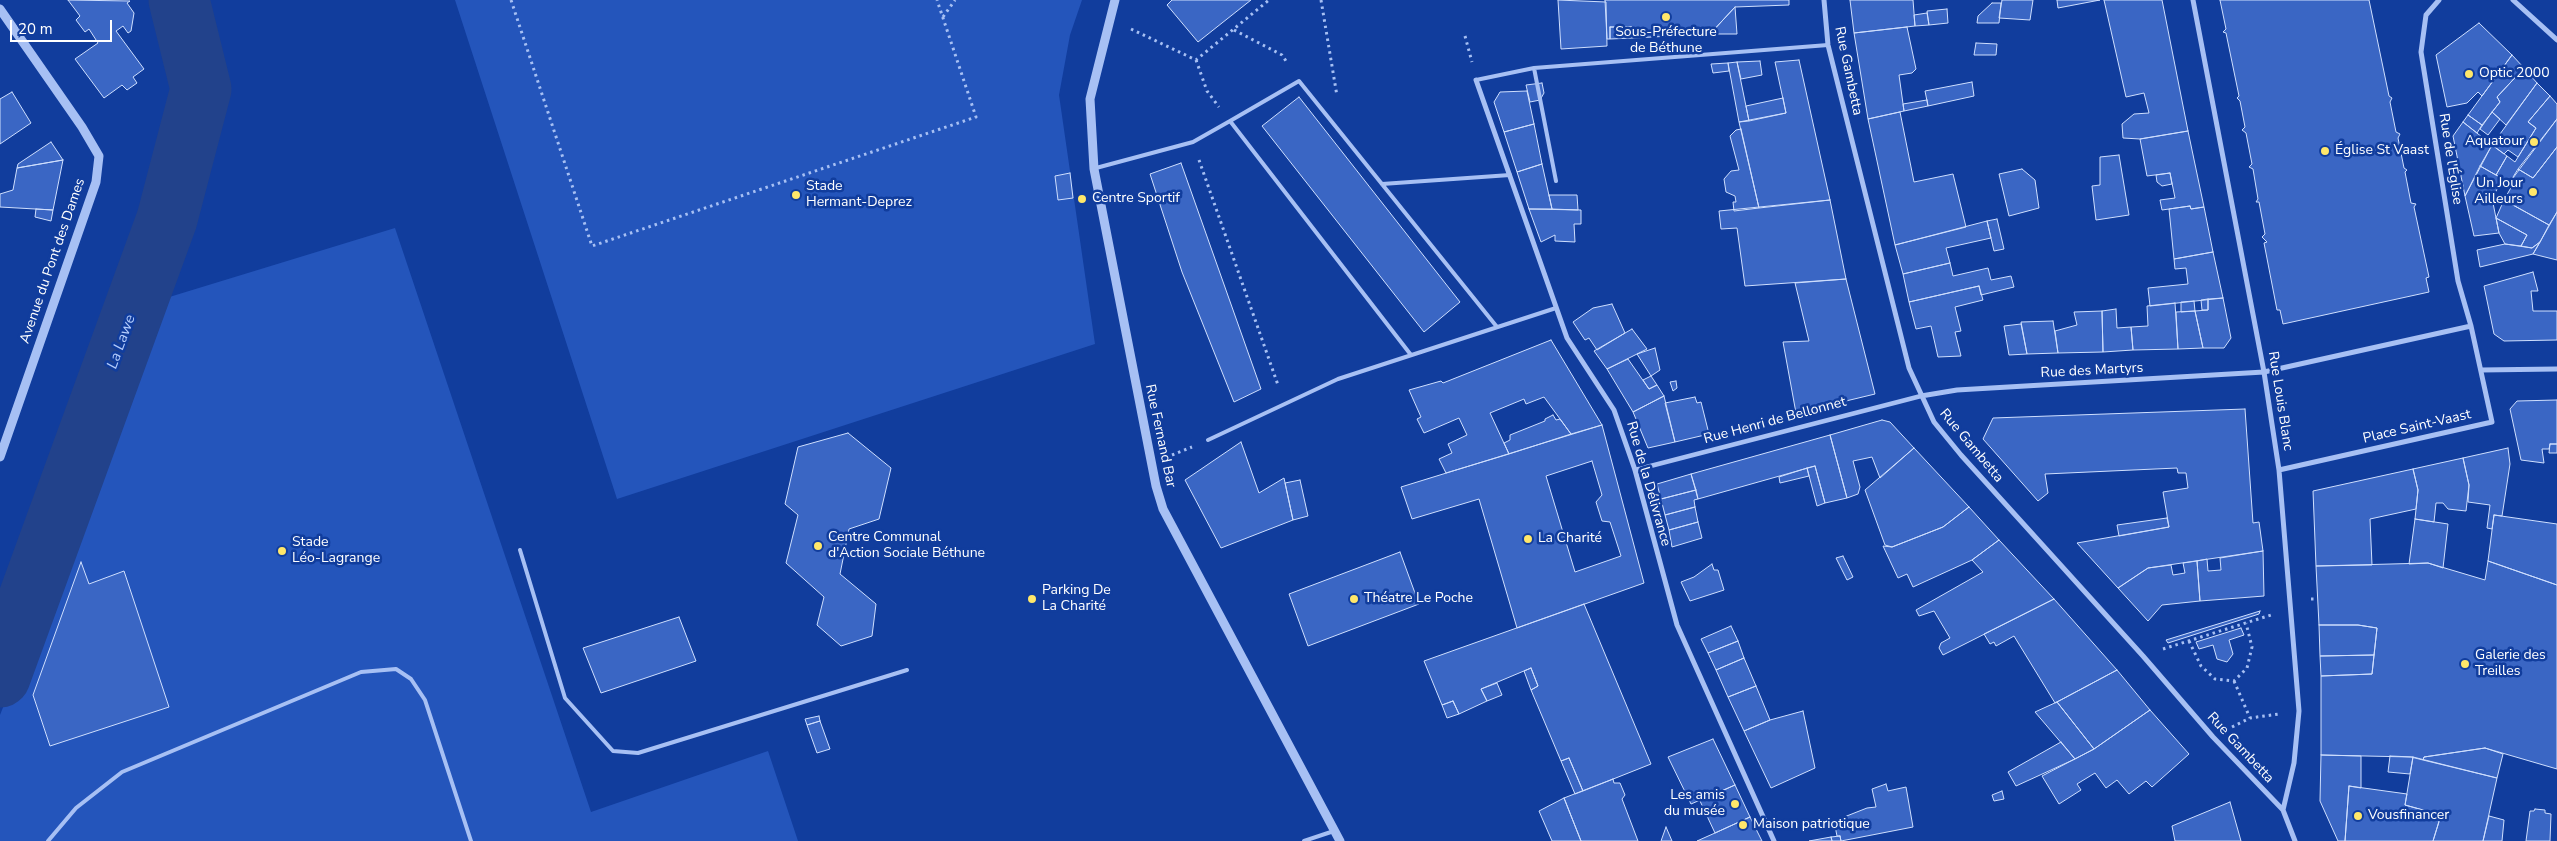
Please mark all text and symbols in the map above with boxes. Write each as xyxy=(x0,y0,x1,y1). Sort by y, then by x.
scale bar xyxy=(12,10,115,42)
marker: Sous-Préfecture de Béthune xyxy=(1660,11,1672,23)
text: 20 m xyxy=(18,19,53,39)
place label: Sous-Préfecture de Béthune xyxy=(1615,25,1717,58)
street label: Rue Gambetta xyxy=(1830,25,1866,117)
place label: Optic 2000 xyxy=(2479,66,2550,82)
marker: Optic 2000 xyxy=(2463,68,2475,80)
street label: Rue de l'Église xyxy=(2435,112,2465,206)
place label: Aquatour xyxy=(2465,134,2524,150)
marker: Aquatour xyxy=(2528,136,2540,148)
place label: Église St Vaast xyxy=(2335,143,2429,159)
marker: Église St Vaast xyxy=(2319,145,2331,157)
street label: Avenue du Pont des Dames xyxy=(17,176,89,346)
place label: Un Jour Ailleurs xyxy=(2474,176,2523,208)
place label: Stade Hermant-Deprez xyxy=(806,179,912,212)
marker: Un Jour Ailleurs xyxy=(2527,186,2539,198)
marker: Stade Hermant-Deprez xyxy=(790,189,802,201)
place label: Centre Sportif xyxy=(1092,191,1180,207)
marker: Centre Sportif xyxy=(1076,193,1088,205)
water label: La Lawe xyxy=(104,312,140,372)
street label: Rue Louis Blanc xyxy=(2264,350,2296,452)
street label: Rue des Martyrs xyxy=(2040,360,2144,382)
street label: Rue Fernand Bar xyxy=(1141,383,1179,489)
street label: Rue Henri de Bellonnet xyxy=(1702,394,1848,448)
street label: Rue Gambetta xyxy=(1935,406,2007,486)
street label: Place Saint-Vaast xyxy=(2361,406,2473,448)
street label: Rue de la Délivrance xyxy=(1622,420,1674,548)
place label: Centre Communal d'Action Sociale Béthune xyxy=(828,530,985,562)
place label: La Charité xyxy=(1538,531,1602,547)
marker: La Charité xyxy=(1522,533,1534,545)
place label: Stade Léo-Lagrange xyxy=(292,535,380,568)
marker: Centre Communal d'Action Sociale Béthune xyxy=(812,540,824,552)
marker: Stade Léo-Lagrange xyxy=(276,545,288,557)
place label: Parking De La Charité xyxy=(1042,583,1111,616)
place label: Théatre Le Poche xyxy=(1364,591,1473,607)
marker: Parking De La Charité xyxy=(1026,593,1038,605)
marker: Théatre Le Poche xyxy=(1348,593,1360,605)
place label: Galerie des Treilles xyxy=(2475,648,2546,680)
marker: Galerie des Treilles xyxy=(2459,658,2471,670)
street label: Rue Gambetta xyxy=(2203,709,2277,787)
place label: Les amis du musée xyxy=(1664,788,1725,820)
marker: Les amis du musée xyxy=(1729,798,1741,810)
place label: Vousfinancer xyxy=(2368,808,2449,824)
marker: Vousfinancer xyxy=(2352,810,2364,822)
place label: Maison patriotique xyxy=(1753,817,1870,833)
marker: Maison patriotique xyxy=(1737,819,1749,831)

